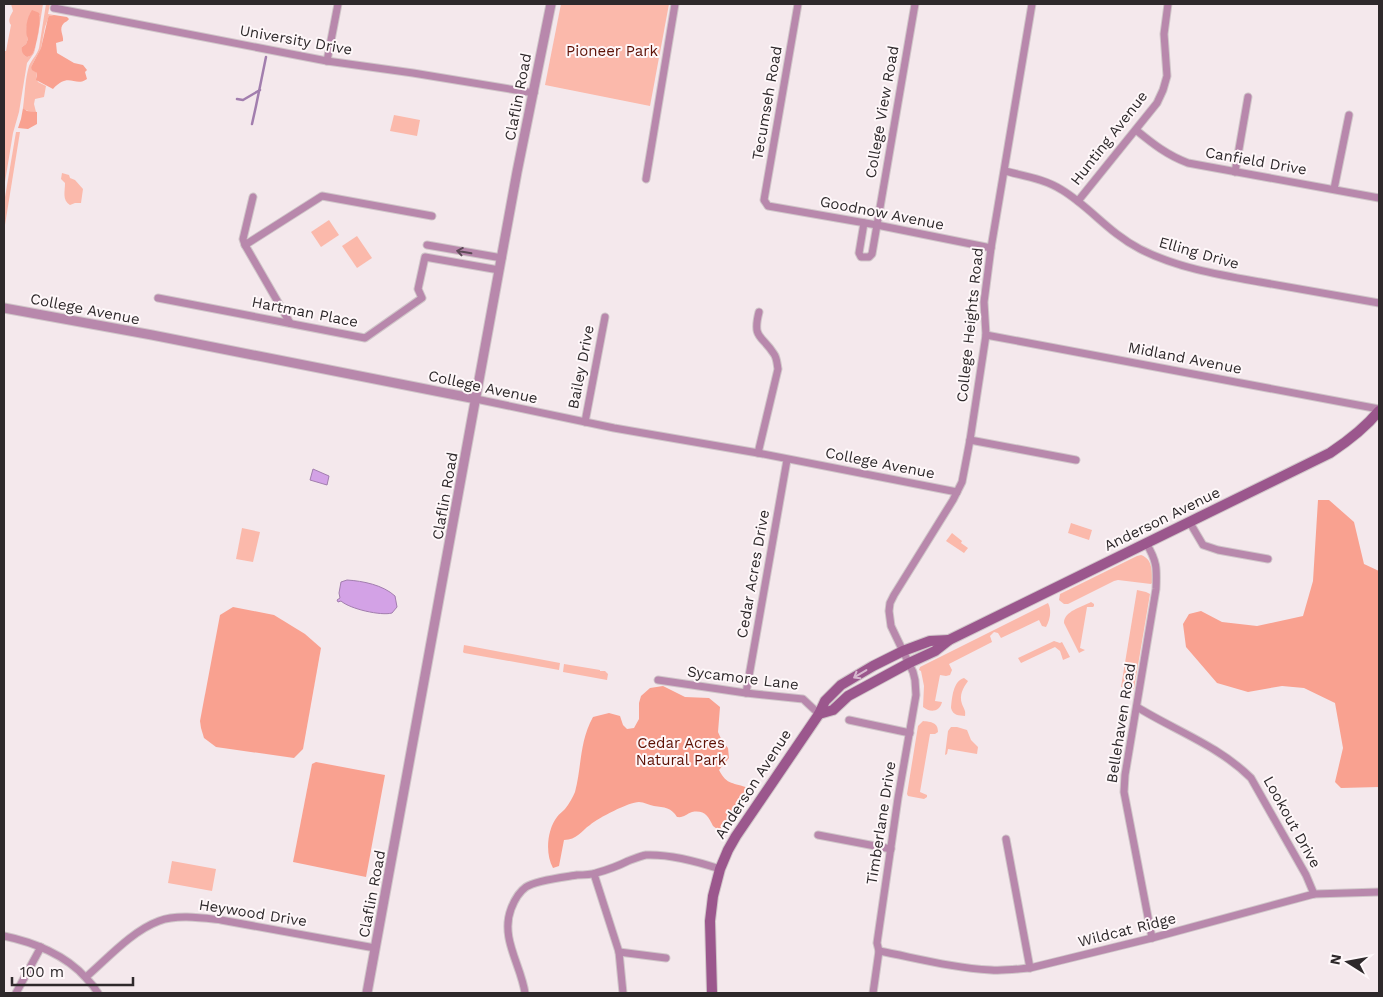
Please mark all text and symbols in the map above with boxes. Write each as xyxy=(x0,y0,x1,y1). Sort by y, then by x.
street label: University Drive xyxy=(238,21,354,59)
park label: Pioneer Park xyxy=(566,42,658,60)
street label: College View Road xyxy=(861,44,903,180)
street label: Tecumseh Road xyxy=(748,45,786,161)
street label: Claflin Road xyxy=(501,52,535,142)
street label: Hunting Avenue xyxy=(1067,87,1151,189)
street label: Canfield Drive xyxy=(1204,143,1308,179)
street label: Goodnow Avenue xyxy=(818,192,946,234)
street label: Elling Drive xyxy=(1157,233,1241,273)
one-way arrow xyxy=(457,246,473,256)
street label: College Heights Road xyxy=(953,247,987,403)
street label: College Avenue xyxy=(29,290,141,328)
street label: Hartman Place xyxy=(250,293,360,331)
street label: Bailey Drive xyxy=(564,324,598,410)
street label: Midland Avenue xyxy=(1127,338,1243,378)
street label: College Avenue xyxy=(427,367,539,407)
street label: College Avenue xyxy=(824,444,936,482)
street label: Claflin Road xyxy=(428,451,462,541)
street label: Anderson Avenue xyxy=(1101,483,1223,555)
street label: Cedar Acres Drive xyxy=(733,508,773,640)
street label: Sycamore Lane xyxy=(686,662,800,694)
street label: Bellehaven Road xyxy=(1103,662,1139,784)
one-way arrow xyxy=(853,669,867,679)
street label: Anderson Avenue xyxy=(711,726,795,842)
park label: Cedar Acres Natural Park xyxy=(636,734,727,769)
street label: Timberlane Drive xyxy=(862,760,900,886)
street label: Lookout Drive xyxy=(1259,773,1325,871)
street label: Claflin Road xyxy=(355,849,389,939)
street label: Heywood Drive xyxy=(198,896,308,930)
street label: Wildcat Ridge xyxy=(1076,909,1178,951)
north arrow xyxy=(1323,937,1373,987)
text: N xyxy=(1326,953,1344,966)
scale bar xyxy=(12,954,134,986)
text: 100 m xyxy=(20,963,64,981)

